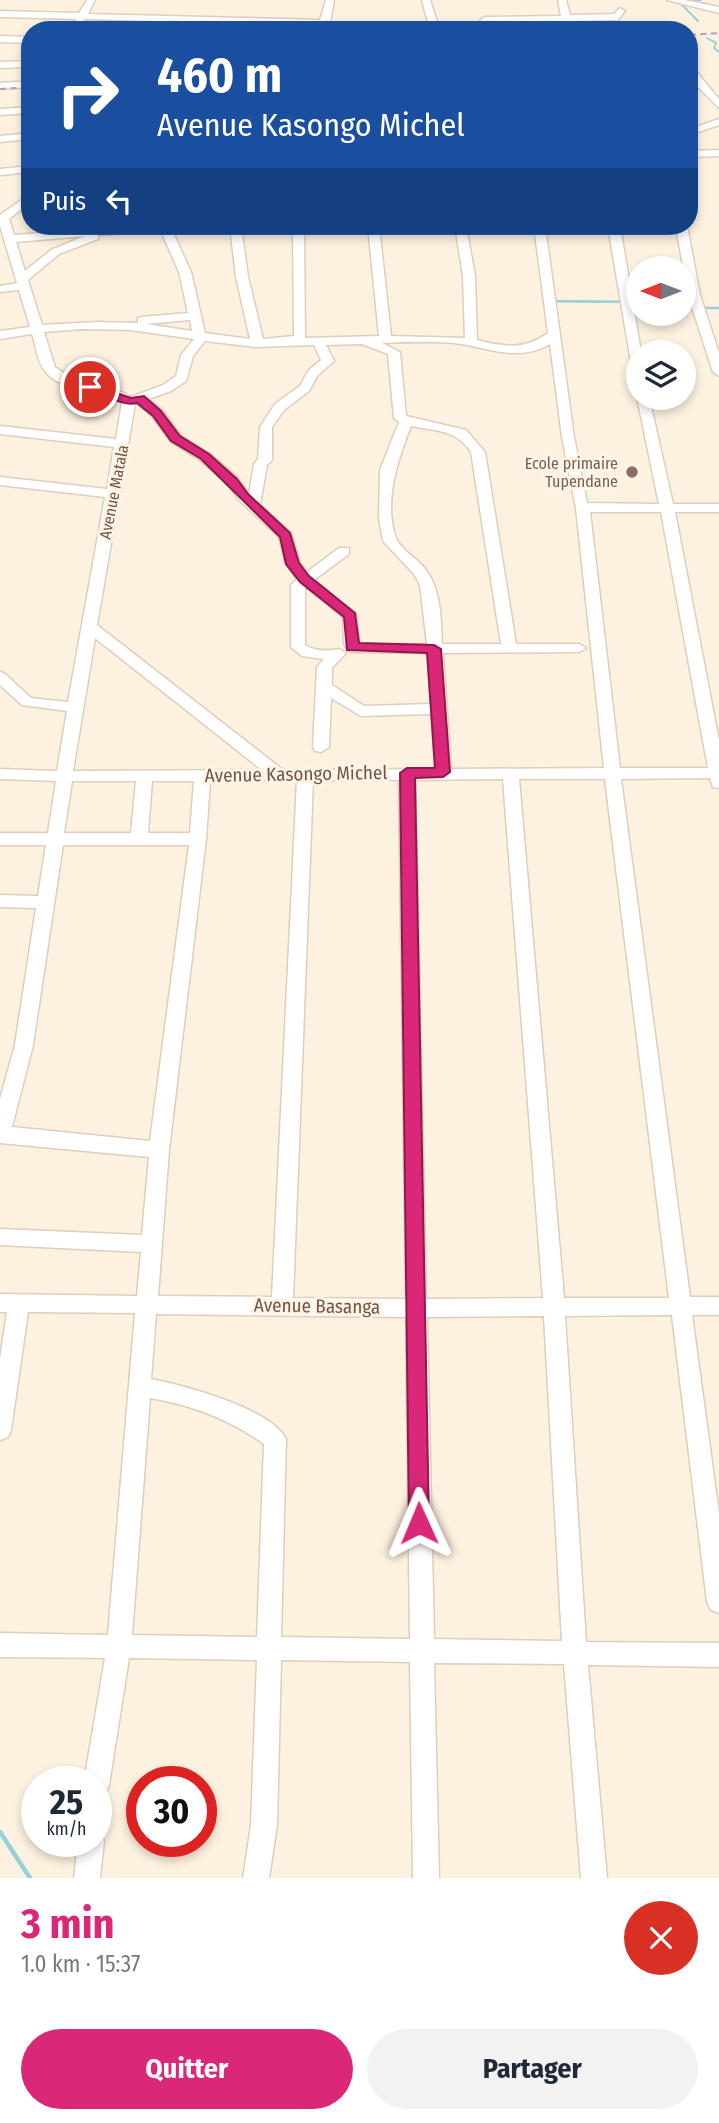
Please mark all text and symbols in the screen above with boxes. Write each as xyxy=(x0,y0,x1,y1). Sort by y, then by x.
text: 460 m xyxy=(157,46,282,105)
icon: right xyxy=(42,49,133,140)
text: Avenue Kasongo Michel xyxy=(157,106,465,144)
icon: left xyxy=(100,182,138,220)
text: Puis xyxy=(42,186,86,217)
north arrow xyxy=(626,256,696,326)
map controls xyxy=(626,256,696,410)
button: layers xyxy=(626,340,696,410)
pin xyxy=(60,357,120,417)
icon: arrive xyxy=(71,368,109,406)
street label: Avenue Matala xyxy=(96,443,132,541)
place label: Ecole primaire Tupendane xyxy=(525,454,618,491)
marker: Ecole primaire Tupendane xyxy=(624,464,640,480)
street label: Avenue Kasongo Michel xyxy=(204,761,388,787)
street label: Avenue Basanga xyxy=(254,1293,380,1319)
position arrow xyxy=(382,1486,456,1560)
speed limit sign: 30 xyxy=(126,1766,217,1857)
text: 25 xyxy=(50,1781,83,1823)
text: km/h xyxy=(46,1818,87,1840)
text: 3 min xyxy=(21,1899,115,1949)
button: close xyxy=(624,1901,698,1975)
text: 1.0 km · 15:37 xyxy=(21,1950,140,1978)
button: Quitter xyxy=(21,2029,353,2109)
button: Partager xyxy=(367,2029,698,2109)

